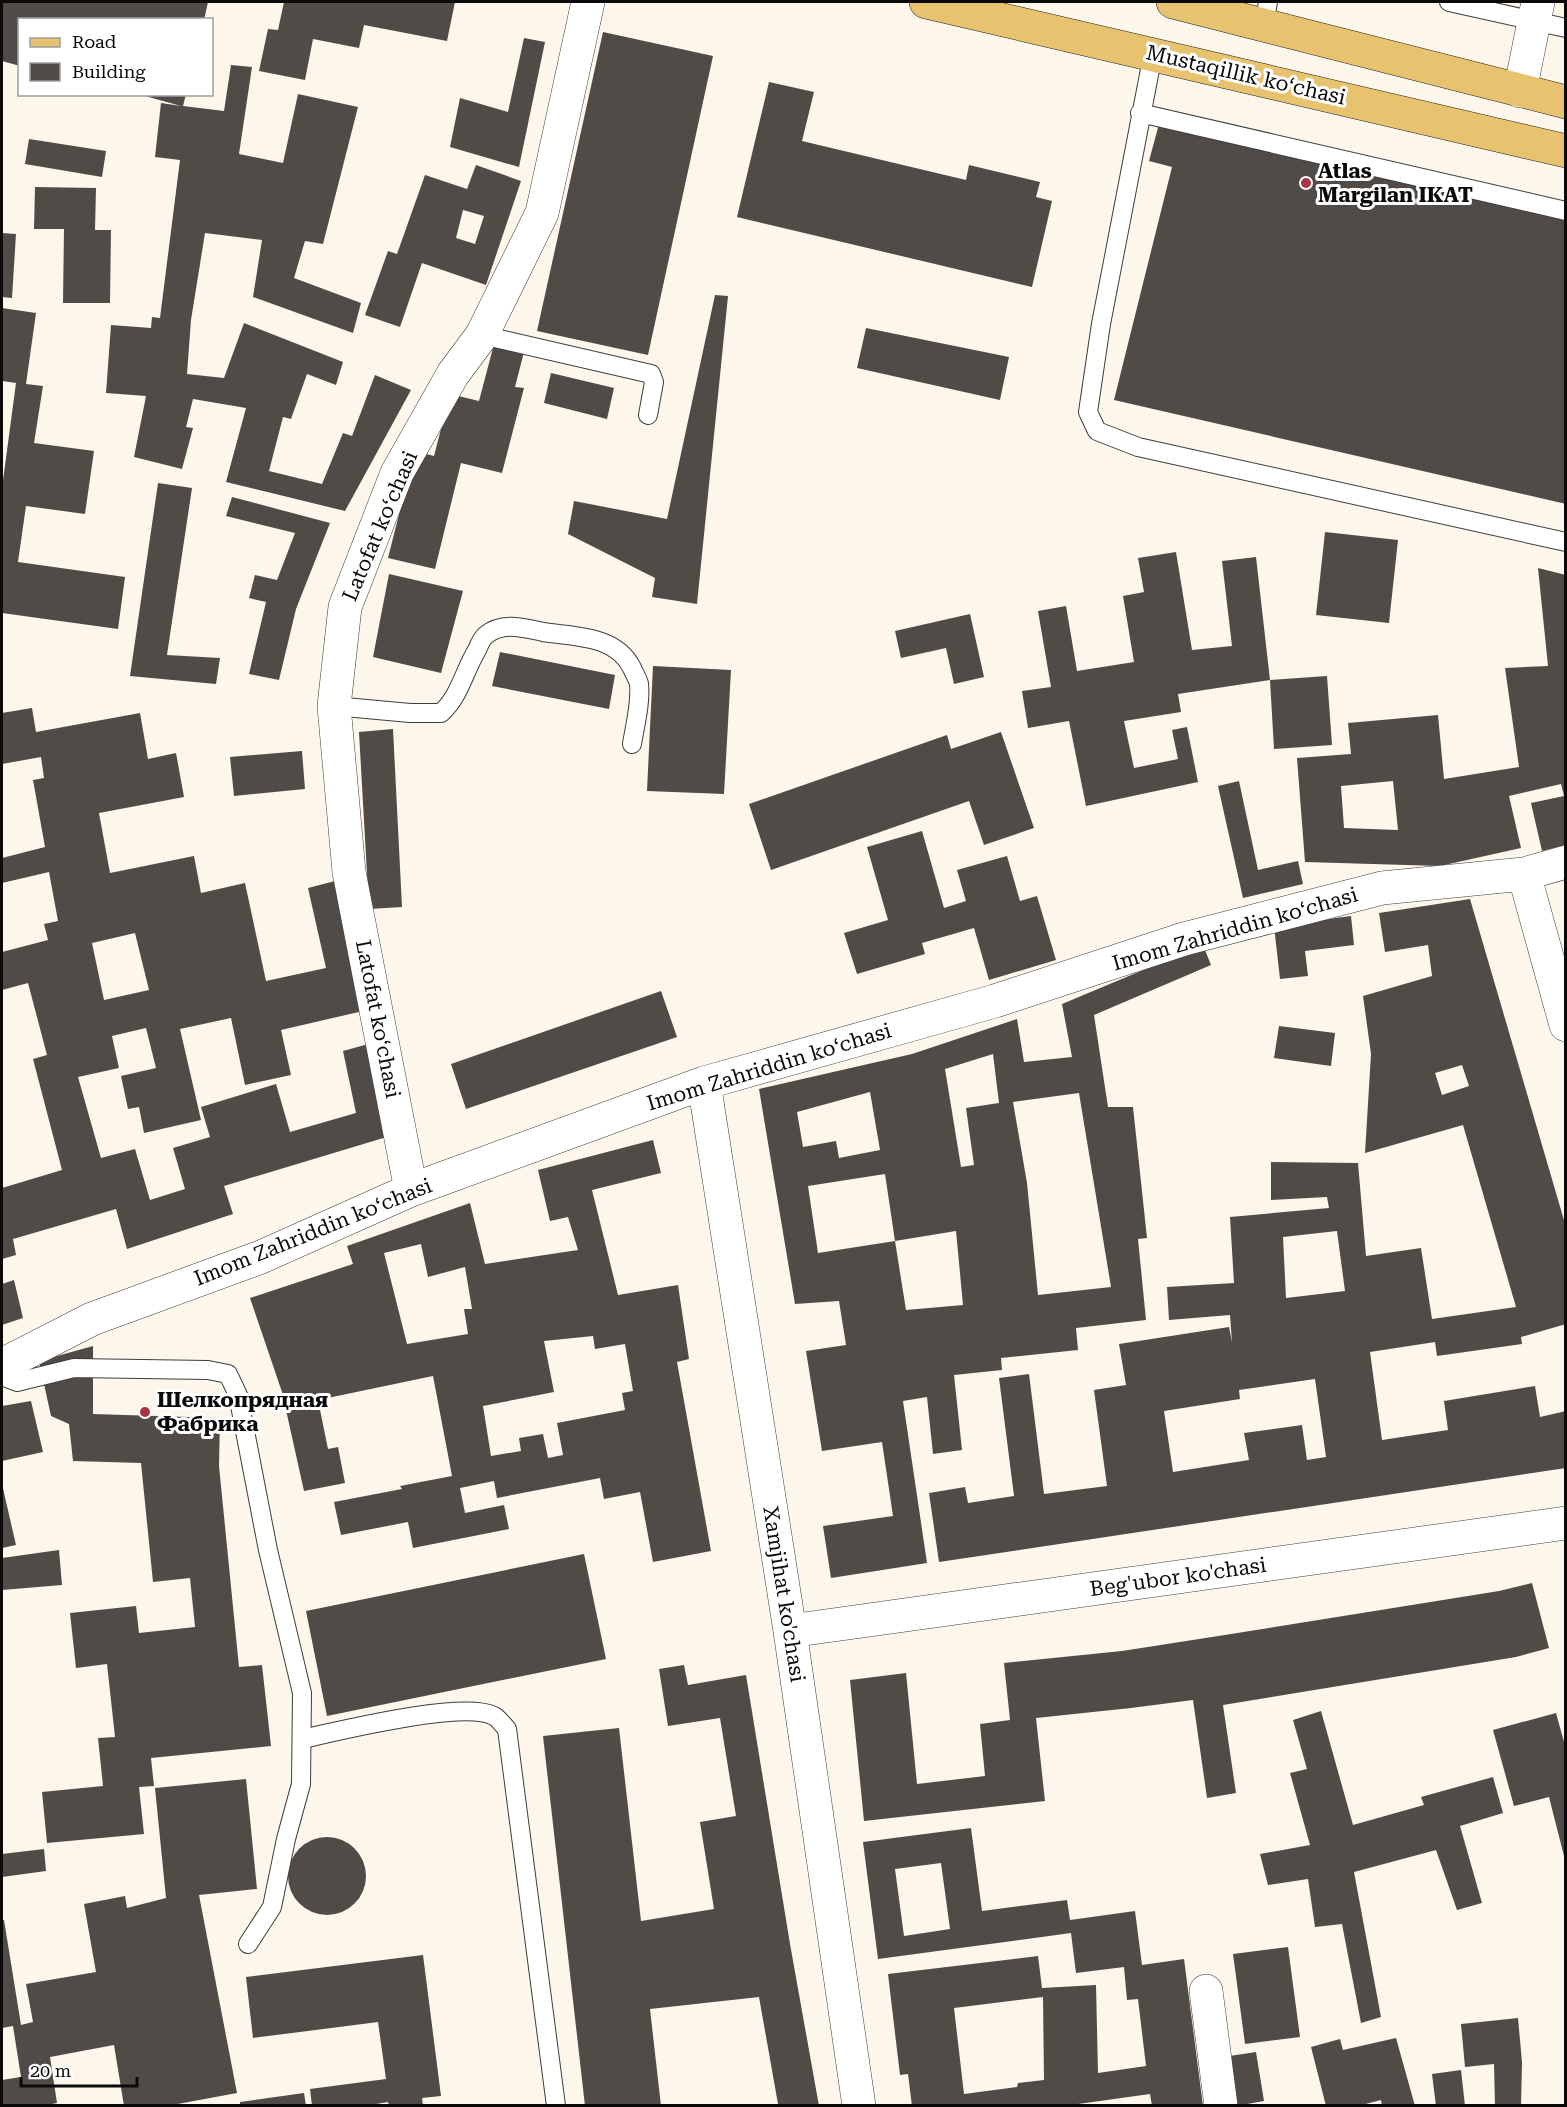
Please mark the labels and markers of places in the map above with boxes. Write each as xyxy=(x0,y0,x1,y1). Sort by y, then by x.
place label: Atlas Margilan IKAT xyxy=(1318,159,1473,207)
marker: Atlas Margilan IKAT xyxy=(1299,176,1313,190)
place label: Шелкопрядная Фабрика xyxy=(157,1388,328,1436)
marker: Шелкопрядная Фабрика xyxy=(138,1405,152,1419)

